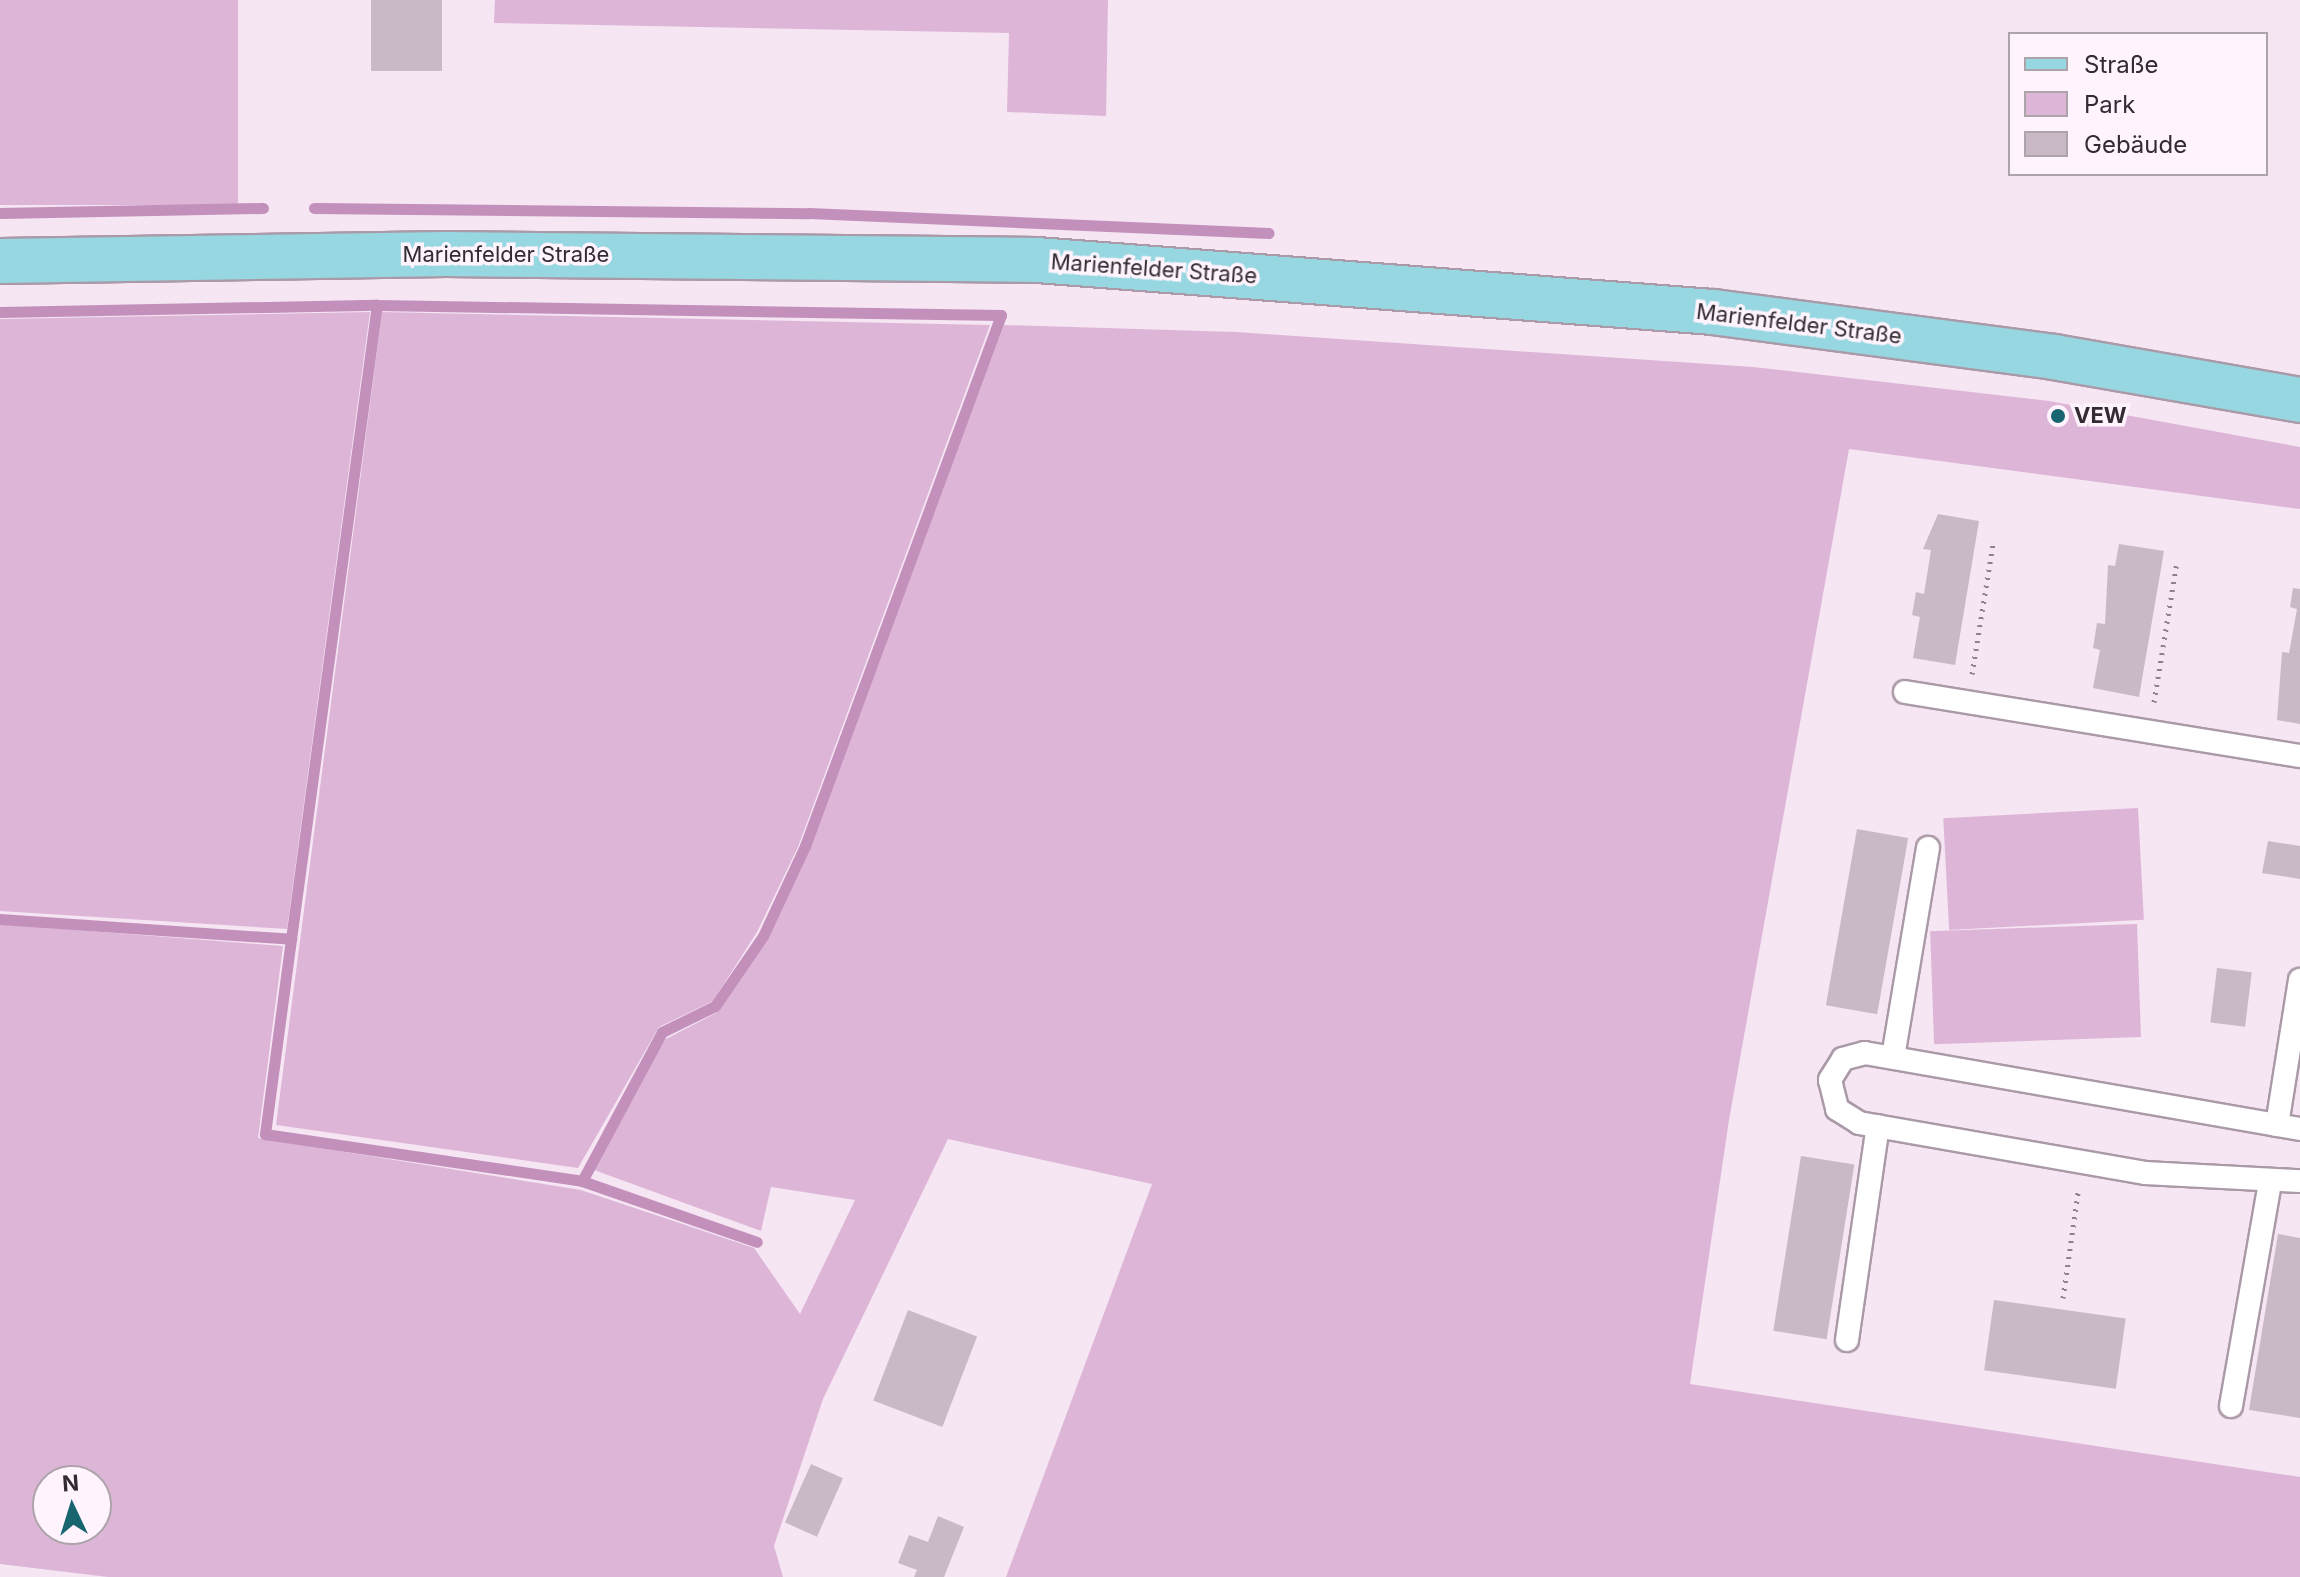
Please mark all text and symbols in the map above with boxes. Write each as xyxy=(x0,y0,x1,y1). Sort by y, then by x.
legend xyxy=(2008,32,2268,176)
text: Straße xyxy=(2084,50,2159,79)
text: Park xyxy=(2084,90,2135,119)
text: Gebäude xyxy=(2084,130,2187,159)
street label: Marienfelder Straße xyxy=(403,242,609,268)
street label: Marienfelder Straße xyxy=(1050,249,1258,289)
street label: Marienfelder Straße xyxy=(1695,298,1903,350)
place label: VEW xyxy=(2074,403,2127,429)
marker: VEW xyxy=(2049,407,2067,425)
north arrow xyxy=(32,1465,112,1545)
text: N xyxy=(61,1470,80,1497)

